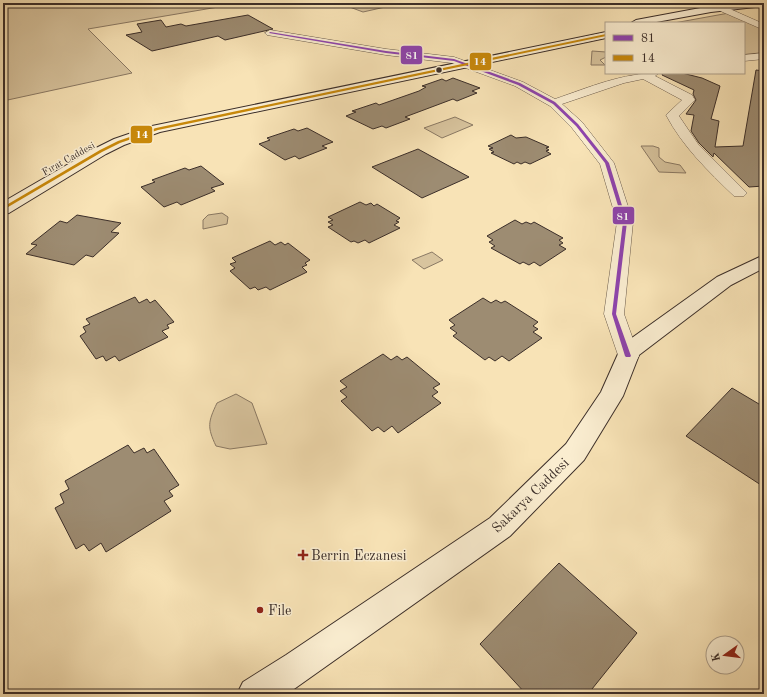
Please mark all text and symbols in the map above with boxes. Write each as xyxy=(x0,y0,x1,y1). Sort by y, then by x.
legend xyxy=(605,22,745,74)
text: 81 xyxy=(641,33,655,45)
line badge: 81 xyxy=(400,45,423,65)
text: 81 xyxy=(406,51,418,62)
line badge: 14 xyxy=(469,52,492,71)
text: 14 xyxy=(641,53,655,65)
text: 14 xyxy=(474,57,486,68)
unlabelled marker xyxy=(434,65,444,75)
line badge: 14 xyxy=(130,125,153,144)
text: 14 xyxy=(136,130,148,141)
street label: Fırat Caddesi xyxy=(40,140,97,177)
line badge: 81 xyxy=(612,206,635,225)
text: 81 xyxy=(617,212,629,223)
street label: Sakarya Caddesi xyxy=(490,456,572,536)
place label: Berrin Eczanesi xyxy=(311,549,407,563)
marker: Berrin Eczanesi xyxy=(298,550,308,560)
place label: File xyxy=(268,604,291,618)
marker: File xyxy=(255,605,265,615)
north arrow xyxy=(705,635,745,675)
text: K xyxy=(710,651,723,663)

